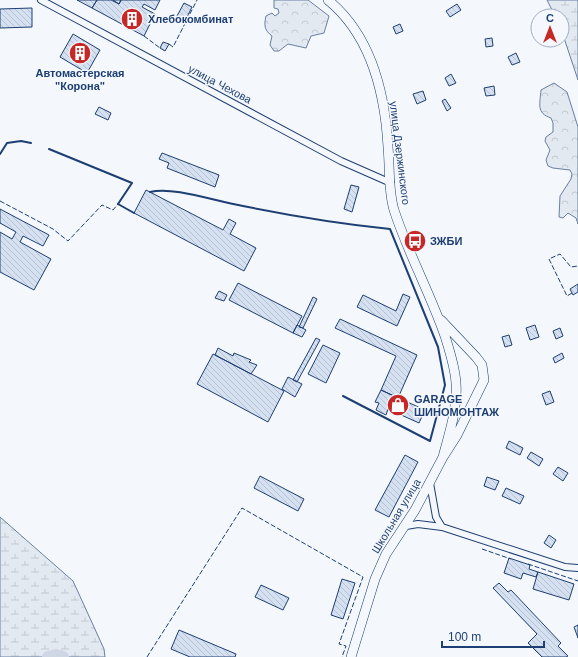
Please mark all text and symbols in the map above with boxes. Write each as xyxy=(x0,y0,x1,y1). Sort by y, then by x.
building icon: Хлебокомбинат xyxy=(119,6,145,32)
north arrow xyxy=(530,8,570,48)
text: С xyxy=(546,12,554,24)
place label: Хлебокомбинат xyxy=(148,13,234,25)
building icon: Автомастерская "Корона" xyxy=(67,40,93,66)
street label: улица Чехова xyxy=(186,62,254,106)
place label: Автомастерская "Корона" xyxy=(36,67,125,92)
street label: улица Дзержинского xyxy=(388,101,412,205)
bus stop icon: ЗЖБИ xyxy=(402,228,428,254)
place label: ЗЖБИ xyxy=(430,235,462,247)
shop icon: GARAGE ШИНОМОНТАЖ xyxy=(385,392,411,418)
place label: GARAGE ШИНОМОНТАЖ xyxy=(414,393,499,418)
street label: Школьная улица xyxy=(369,476,423,555)
scale bar xyxy=(442,623,544,649)
text: 100 m xyxy=(448,630,481,644)

